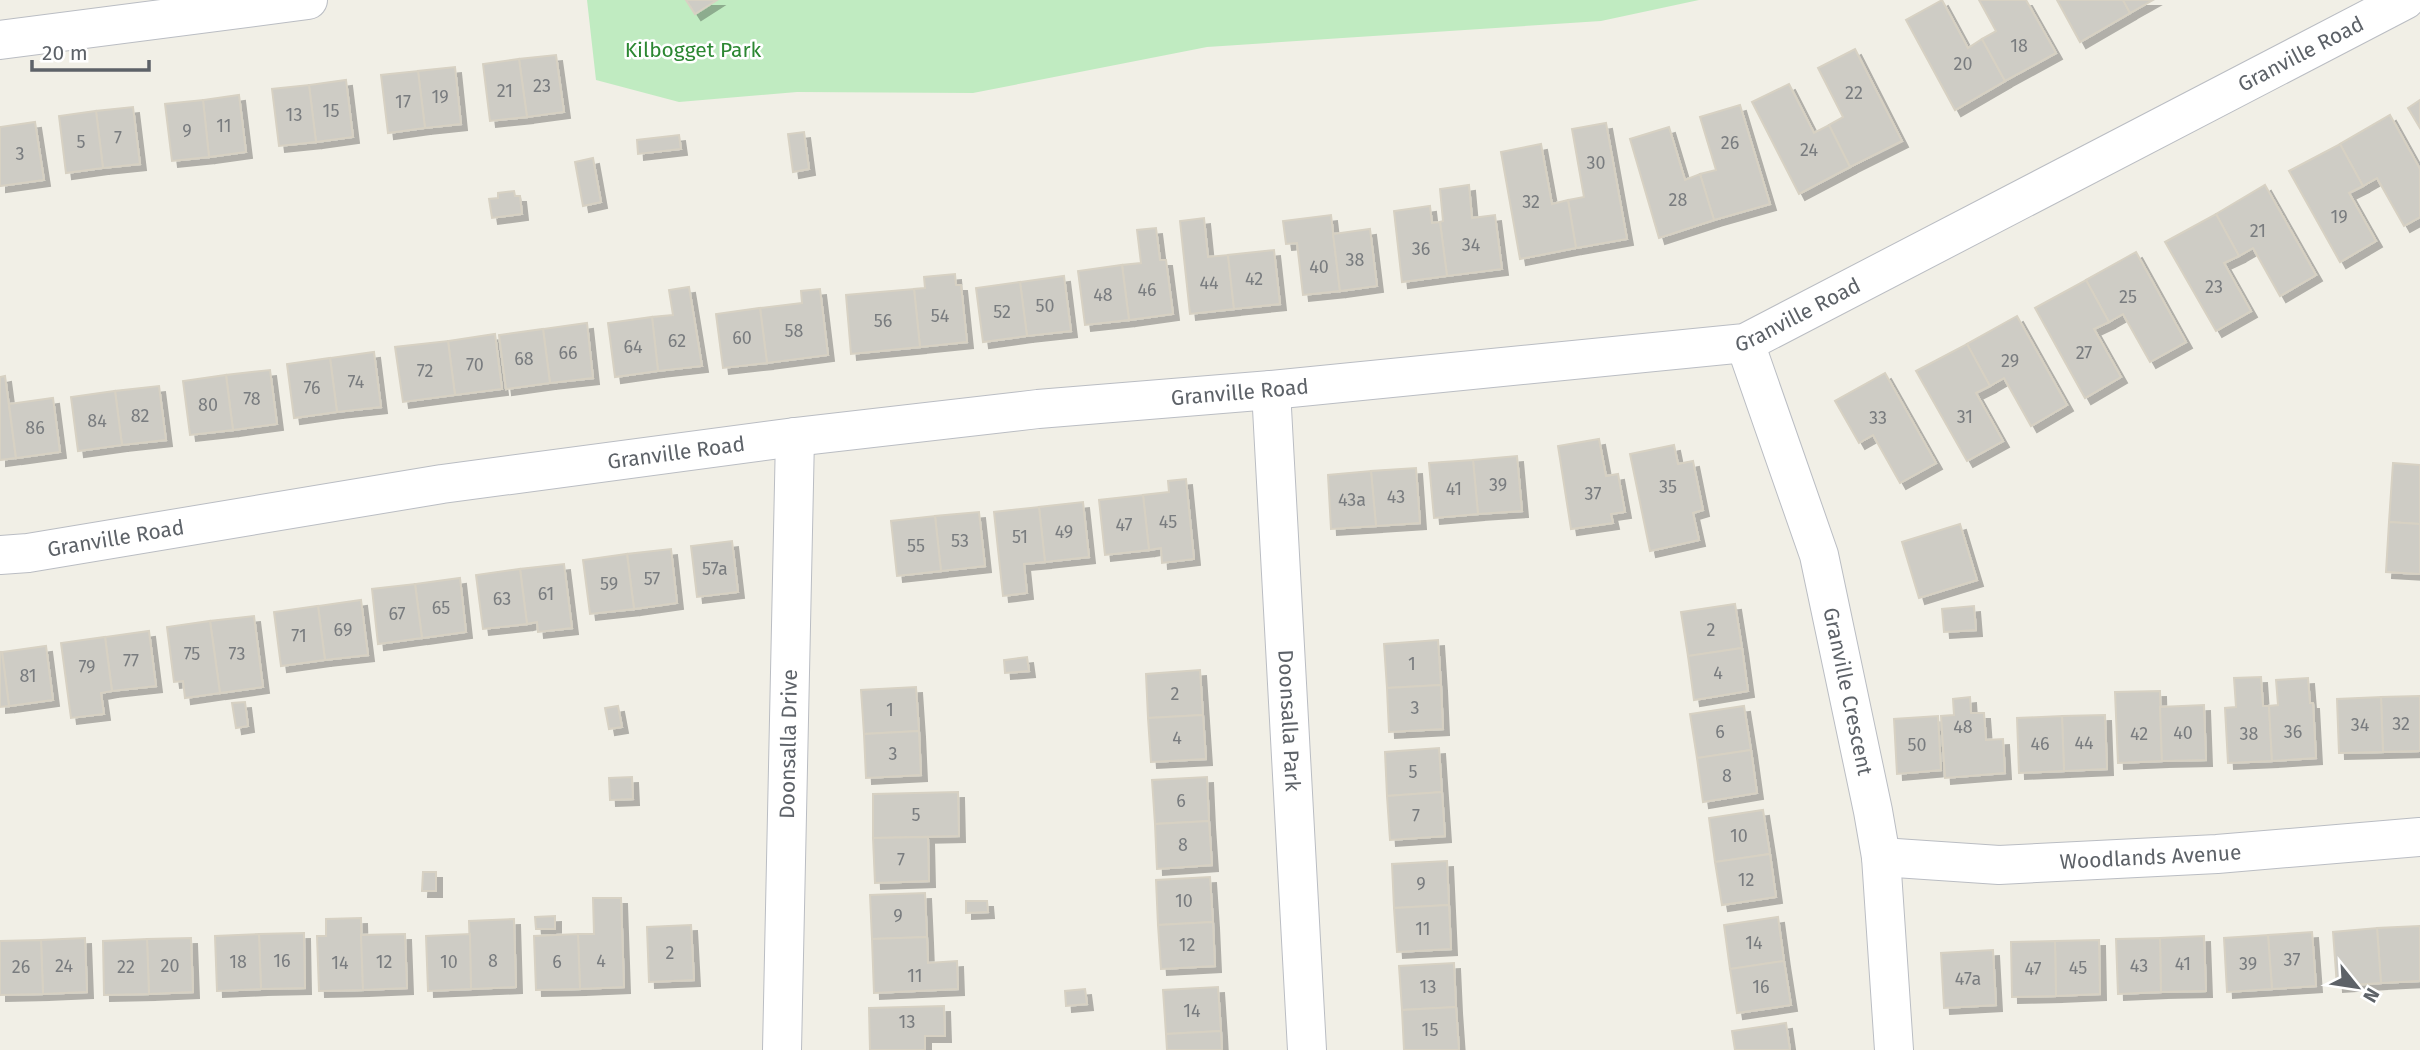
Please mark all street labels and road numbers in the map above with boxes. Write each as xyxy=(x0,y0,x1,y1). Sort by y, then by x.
street label: Granville Road xyxy=(2233,11,2368,98)
street label: Granville Road xyxy=(1734,272,1865,357)
street label: Granville Road xyxy=(1170,373,1310,411)
street label: Granville Road xyxy=(606,431,746,475)
street label: Granville Road xyxy=(45,514,186,563)
street label: Granville Crescent xyxy=(1817,605,1878,778)
street label: Doonsalla Park xyxy=(1272,649,1306,792)
street label: Doonsalla Drive xyxy=(774,669,803,819)
street label: Woodlands Avenue xyxy=(2059,839,2242,875)

